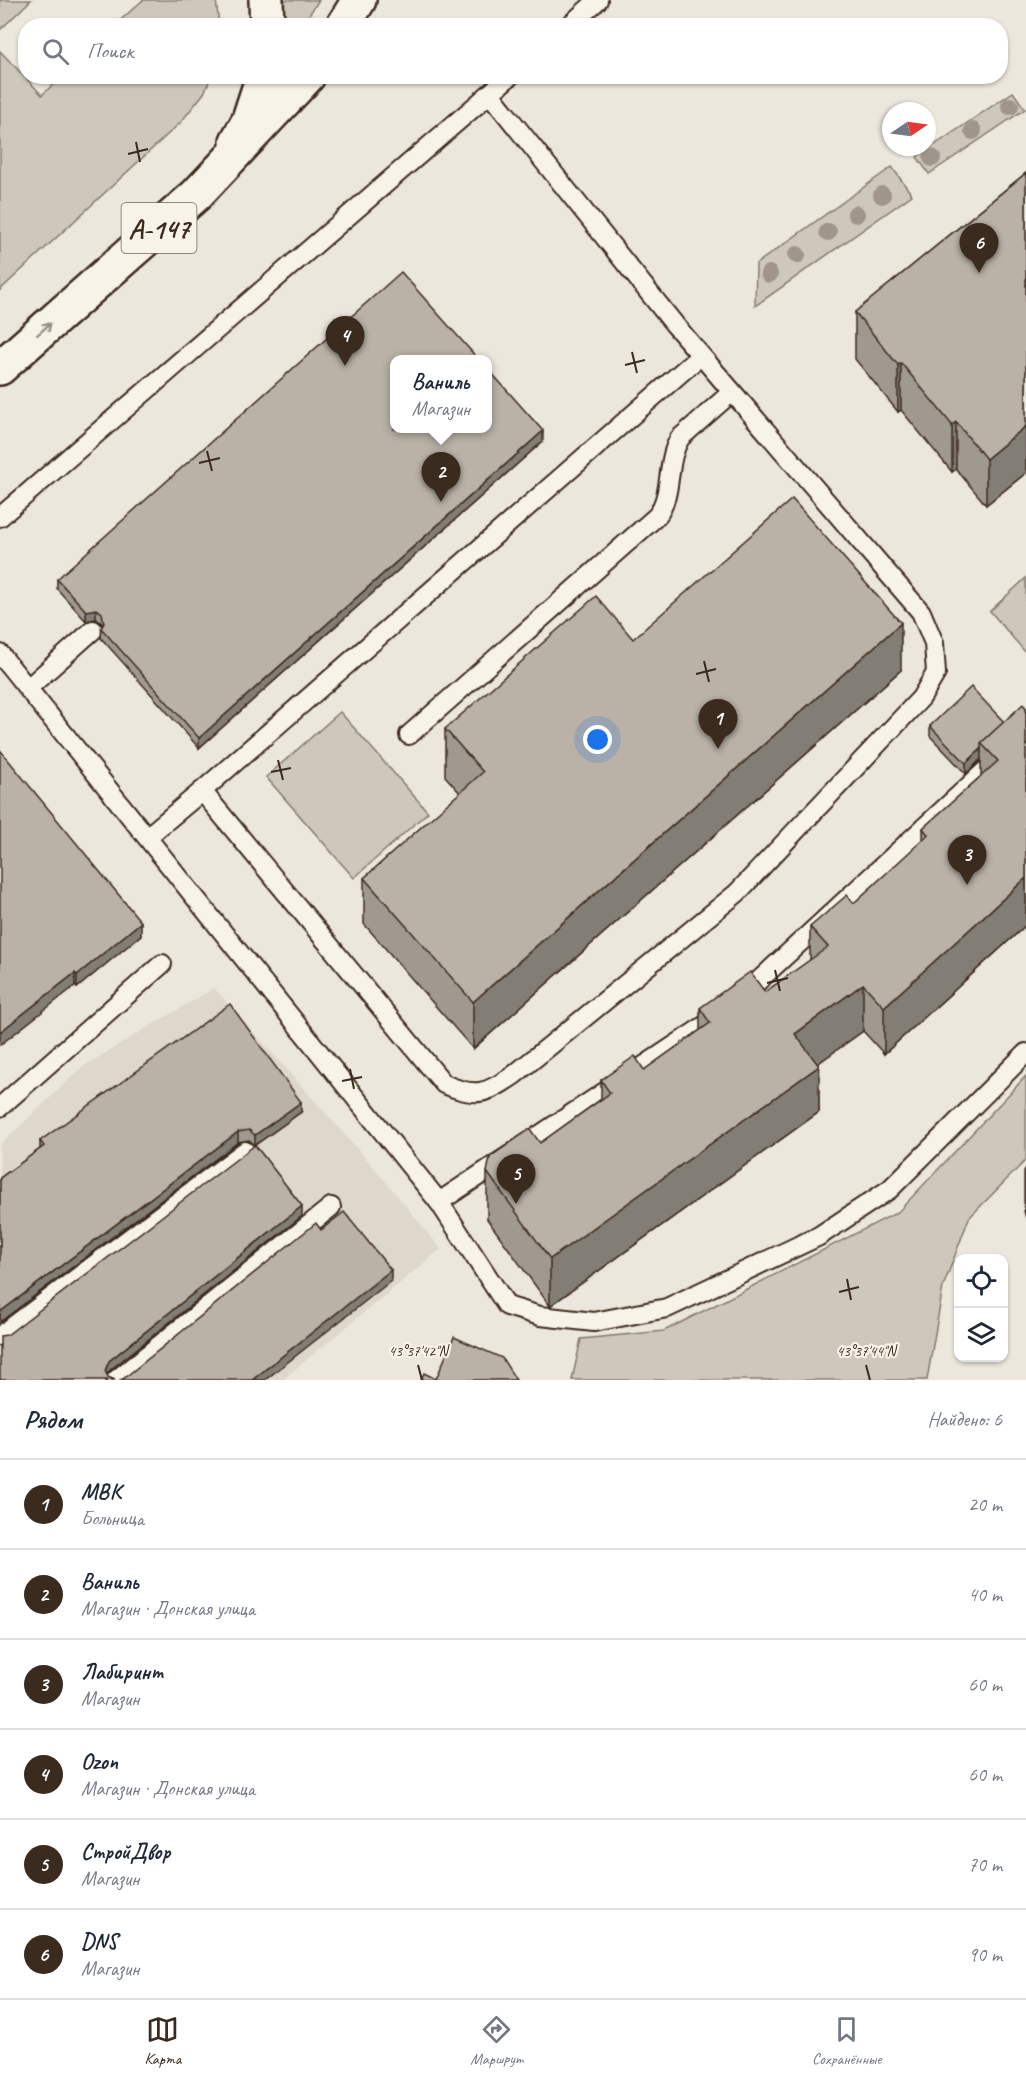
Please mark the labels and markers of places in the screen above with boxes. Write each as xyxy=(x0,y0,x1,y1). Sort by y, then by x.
pin: 6 xyxy=(960,224,998,273)
pin: 4 xyxy=(326,316,364,366)
pin: 2 xyxy=(422,452,460,502)
pin: 1 xyxy=(698,700,738,749)
pin: 3 xyxy=(948,836,986,885)
pin: 5 xyxy=(496,1154,536,1204)

